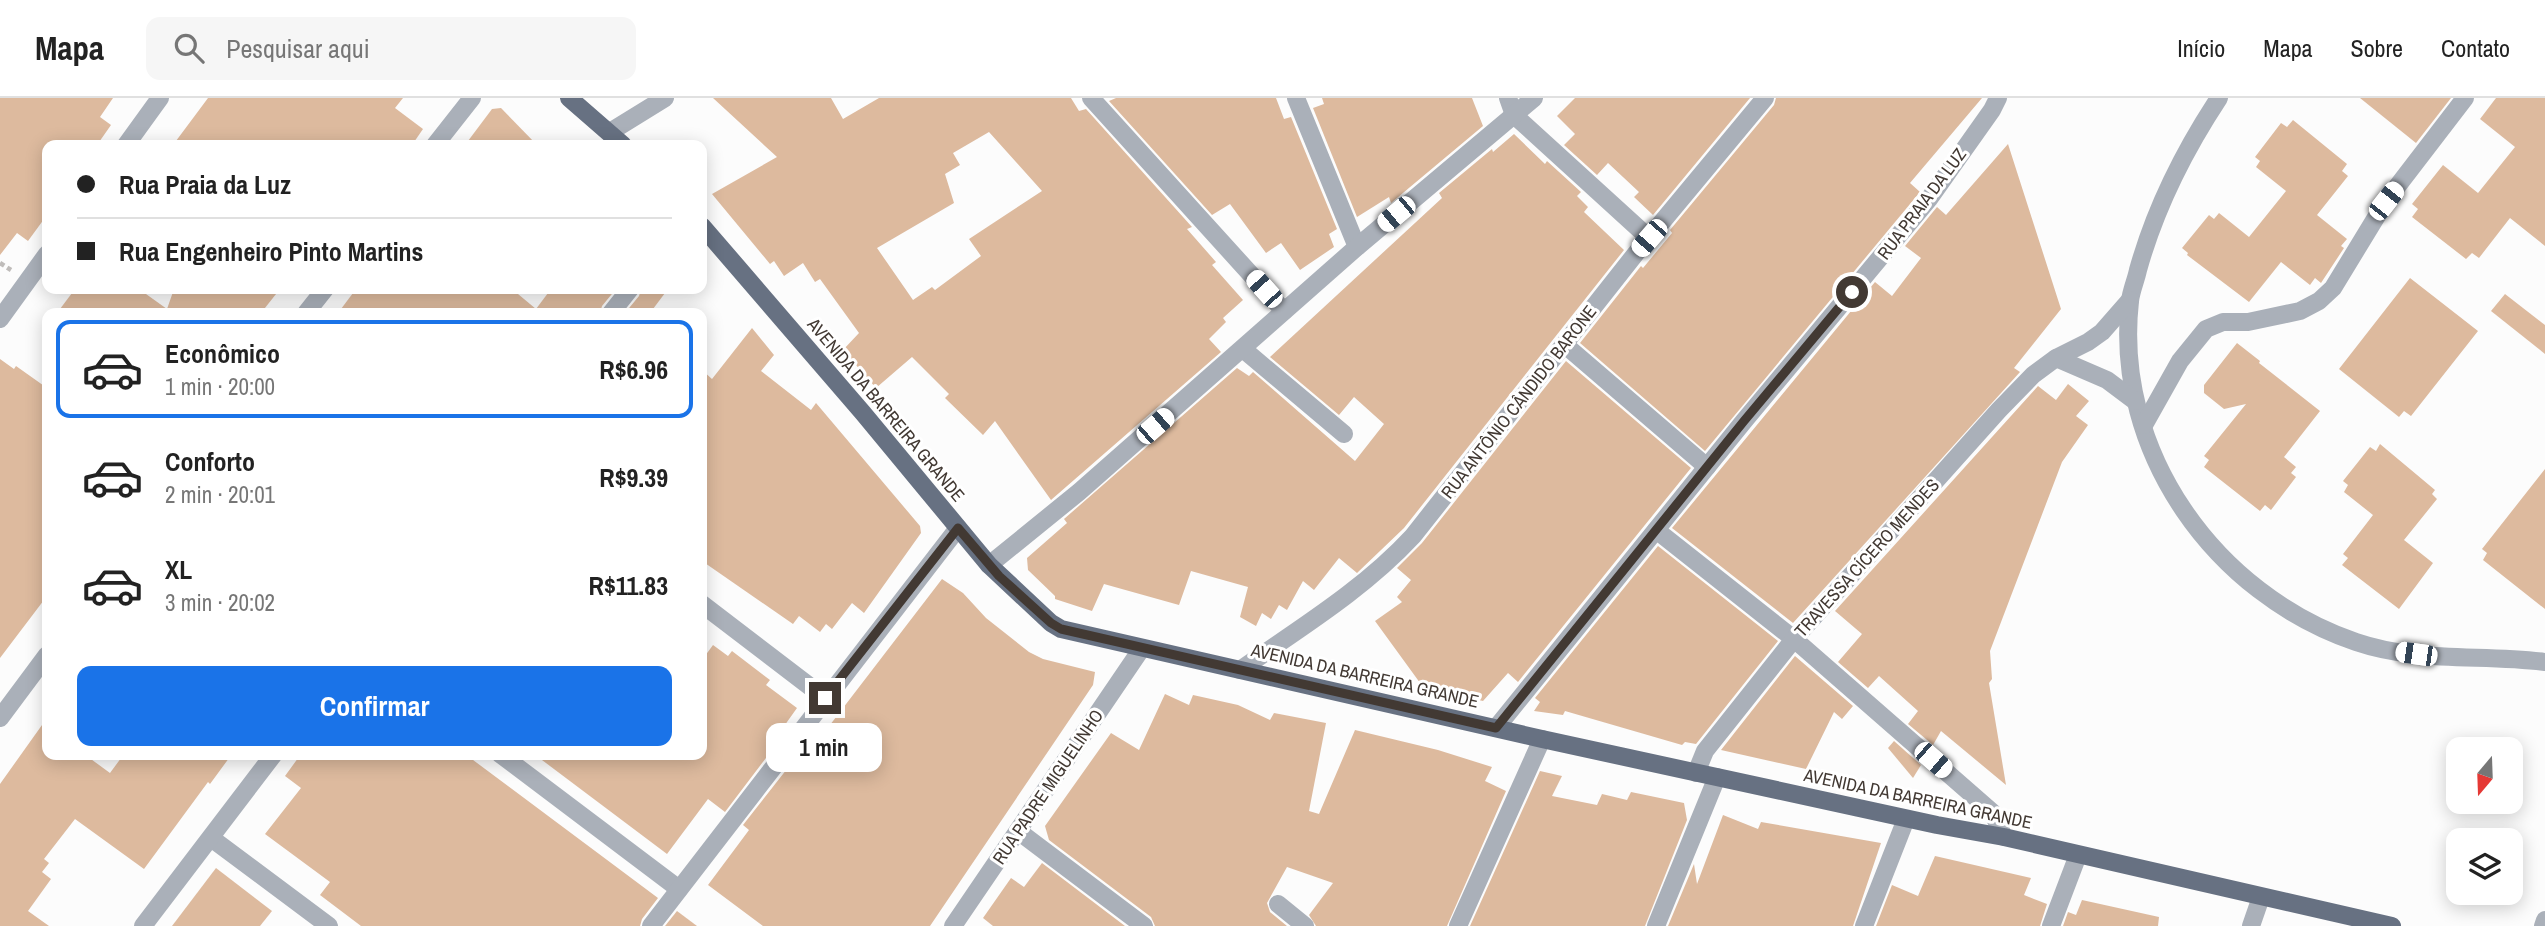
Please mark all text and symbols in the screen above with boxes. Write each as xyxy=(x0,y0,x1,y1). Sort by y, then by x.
search box xyxy=(146,17,636,80)
text: Mapa xyxy=(35,26,104,70)
icon: search xyxy=(170,29,208,67)
text: Pesquisar aqui xyxy=(226,31,370,66)
text: Início xyxy=(2177,32,2225,64)
text: Mapa xyxy=(2263,32,2313,64)
text: Sobre xyxy=(2351,32,2403,64)
text: Contato xyxy=(2441,32,2510,64)
street label: RUA PRAIA DA LUZ xyxy=(1871,143,1972,265)
text: Rua Praia da Luz xyxy=(119,167,291,202)
car xyxy=(2365,178,2408,224)
car xyxy=(1374,192,1419,236)
car xyxy=(1628,215,1671,261)
text: Rua Engenheiro Pinto Martins xyxy=(119,234,423,269)
car xyxy=(1243,266,1286,312)
route start xyxy=(1836,276,1868,308)
street label: RUA ANTÔNIO CÂNDIDO BARONE xyxy=(1435,300,1602,504)
street label: AVENIDA DA BARREIRA GRANDE xyxy=(801,312,971,507)
text: Econômico xyxy=(165,336,280,371)
icon: car xyxy=(81,338,144,401)
text: R$6.96 xyxy=(599,352,668,387)
text: 1 min · 20:00 xyxy=(165,371,275,402)
car xyxy=(1133,404,1178,448)
text: Conforto xyxy=(165,444,255,479)
icon: car xyxy=(81,446,144,509)
text: R$9.39 xyxy=(599,460,668,495)
street label: TRAVESSA CÍCERO MENDES xyxy=(1789,473,1945,642)
text: 2 min · 20:01 xyxy=(165,479,275,510)
text: XL xyxy=(165,552,192,587)
icon: car xyxy=(81,554,144,617)
text: R$11.83 xyxy=(589,568,668,603)
text: 3 min · 20:02 xyxy=(165,587,275,618)
street label: AVENIDA DA BARREIRA GRANDE xyxy=(1248,637,1481,714)
car xyxy=(2394,641,2439,667)
button: Confirmar xyxy=(77,666,672,746)
route end xyxy=(809,682,841,714)
street label: RUA PADRE MIGUELINHO xyxy=(986,704,1109,869)
callout: 1 min xyxy=(767,722,883,772)
text: 1 min xyxy=(799,732,849,763)
north arrow xyxy=(2446,737,2524,814)
map controls xyxy=(2446,737,2523,905)
car xyxy=(1911,738,1956,782)
street label: AVENIDA DA BARREIRA GRANDE xyxy=(1801,762,2035,835)
button: layers xyxy=(2446,828,2523,905)

